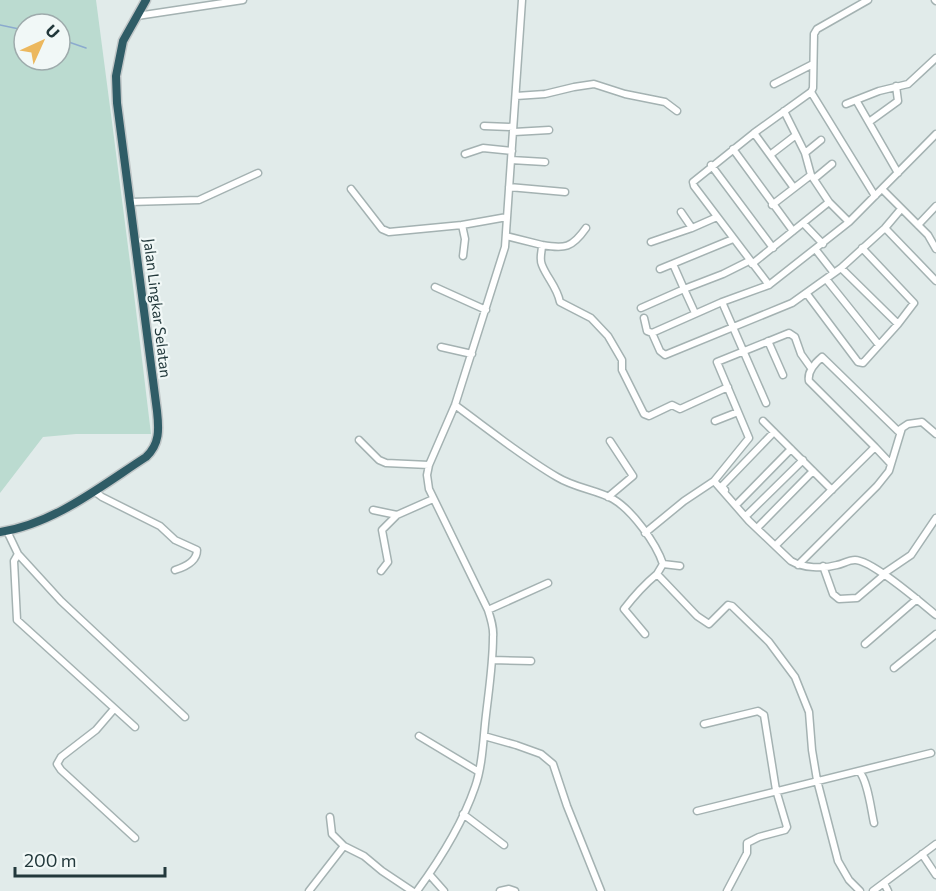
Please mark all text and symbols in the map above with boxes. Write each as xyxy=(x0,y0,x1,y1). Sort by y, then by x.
north arrow xyxy=(12,12,72,72)
text: U xyxy=(42,20,64,42)
street label: Jalan Lingkar Selatan xyxy=(141,237,175,379)
scale bar xyxy=(15,840,165,878)
text: 200 m xyxy=(24,849,77,871)

